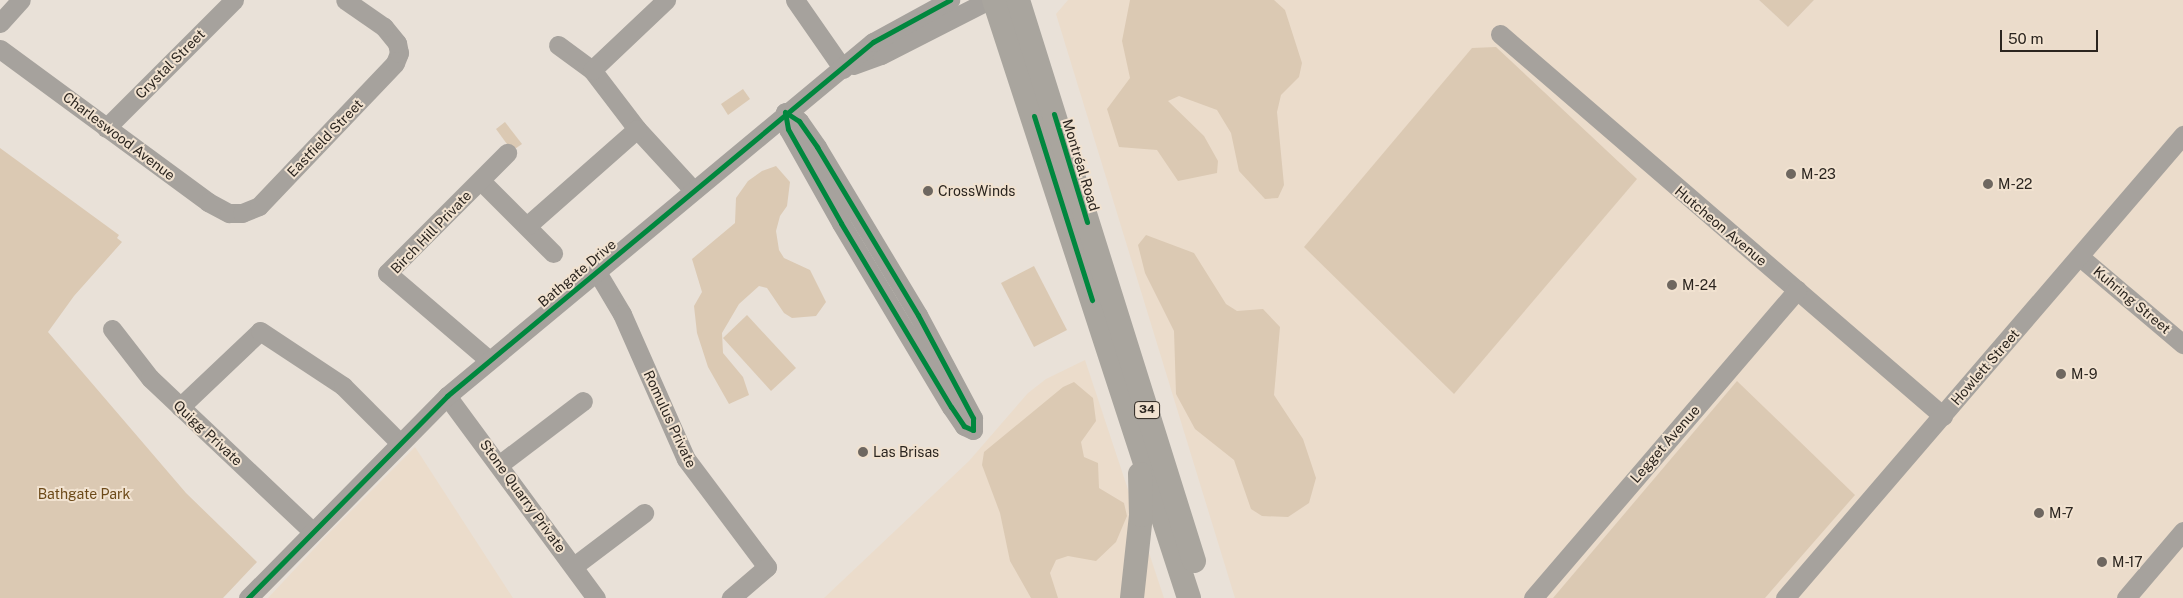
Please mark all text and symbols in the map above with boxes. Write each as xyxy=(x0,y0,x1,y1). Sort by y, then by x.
scale bar xyxy=(2003,20,2100,52)
street label: Crystal Street xyxy=(132,26,208,102)
text: 50 m xyxy=(2008,30,2043,47)
street label: Charleswood Avenue xyxy=(60,88,178,184)
street label: Eastfield Street xyxy=(284,96,366,180)
street label: Montréal Road xyxy=(1059,117,1103,213)
place label: M-23 xyxy=(1801,166,1836,182)
marker: M-23 xyxy=(1785,168,1797,180)
place label: M-22 xyxy=(1998,176,2032,192)
marker: M-22 xyxy=(1982,178,1994,190)
place label: CrossWinds xyxy=(938,183,1015,199)
street label: Hutcheon Avenue xyxy=(1672,183,1770,269)
marker: CrossWinds xyxy=(922,185,934,197)
street label: Birch Hill Private xyxy=(387,187,475,277)
street label: Bathgate Drive xyxy=(535,236,619,310)
street label: Kuhring Street xyxy=(2090,263,2174,337)
place label: M-24 xyxy=(1682,277,1717,293)
marker: M-24 xyxy=(1666,279,1678,291)
street label: Howlett Street xyxy=(1947,326,2023,408)
place label: M-9 xyxy=(2071,366,2097,382)
street label: Romulus Private xyxy=(640,368,700,470)
marker: M-9 xyxy=(2055,368,2067,380)
street label: Quigg Private xyxy=(170,397,246,469)
road number: 34 xyxy=(1133,400,1161,420)
street label: Legget Avenue xyxy=(1627,402,1703,486)
street label: Stone Quarry Private xyxy=(476,436,570,556)
place label: Las Brisas xyxy=(873,444,939,460)
marker: Las Brisas xyxy=(857,446,869,458)
park label: Bathgate Park xyxy=(38,486,130,502)
place label: M-7 xyxy=(2049,505,2073,521)
marker: M-7 xyxy=(2033,507,2045,519)
place label: M-17 xyxy=(2112,554,2143,570)
marker: M-17 xyxy=(2096,556,2108,568)

